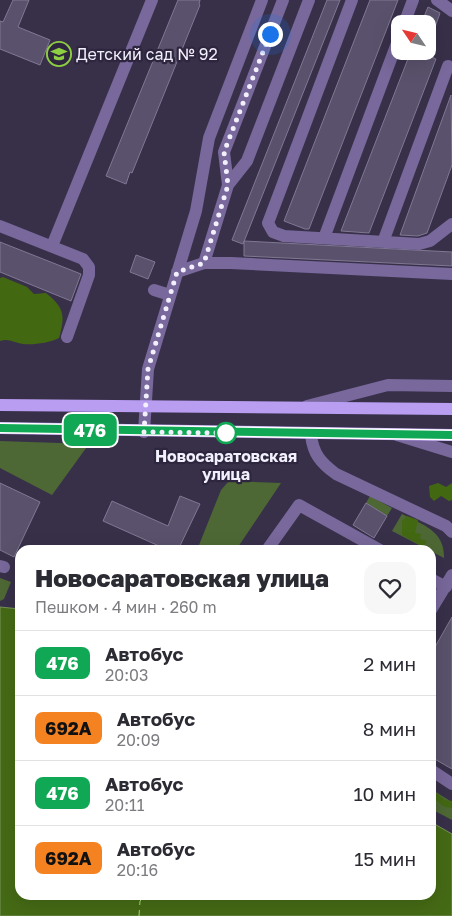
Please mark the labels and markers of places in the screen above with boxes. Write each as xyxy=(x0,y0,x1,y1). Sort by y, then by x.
school or university icon: Детский сад № 92 xyxy=(46,41,72,67)
place label: Детский сад № 92 xyxy=(76,44,218,64)
marker: Новосаратовская улица xyxy=(215,422,237,444)
place label: Новосаратовская улица xyxy=(155,446,297,484)

